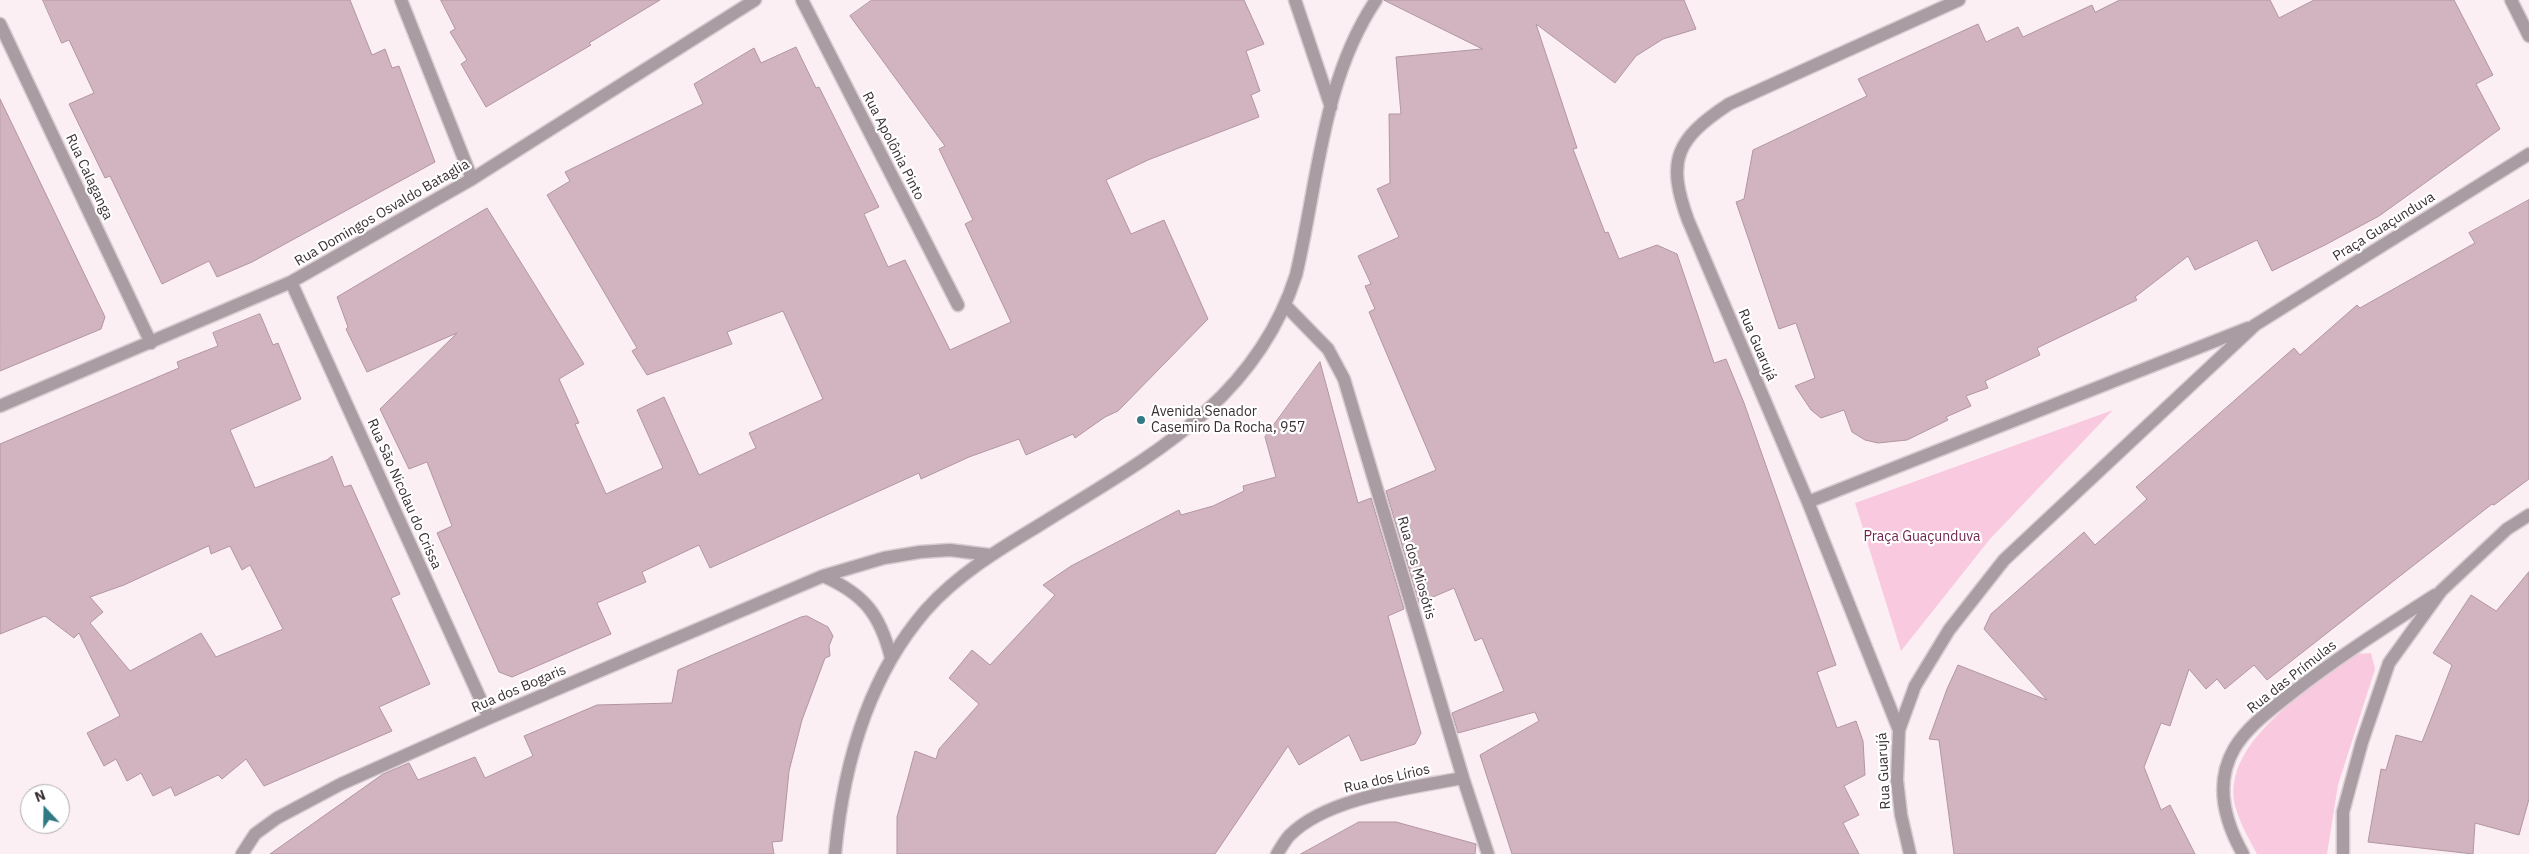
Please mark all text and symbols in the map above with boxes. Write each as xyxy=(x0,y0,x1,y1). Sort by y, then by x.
street label: Rua Apolônia Pinto xyxy=(858,89,928,203)
street label: Rua Calaganga xyxy=(62,131,116,223)
street label: Rua Domingos Osvaldo Bataglia xyxy=(292,156,472,270)
street label: Praça Guaçunduva xyxy=(2330,189,2438,265)
street label: Rua Guarujá xyxy=(1734,306,1780,384)
place label: Avenida Senador Casemiro Da Rocha, 957 xyxy=(1151,404,1305,437)
marker: Avenida Senador Casemiro Da Rocha, 957 xyxy=(1135,414,1147,426)
street label: Rua São Nicolau do Crissa xyxy=(363,416,445,572)
street label: Rua dos Miosótis xyxy=(1393,515,1439,621)
park label: Praça Guaçunduva xyxy=(1863,529,1981,545)
street label: Rua das Prímulas xyxy=(2244,637,2340,717)
street label: Rua dos Bogaris xyxy=(469,662,569,716)
street label: Rua Guarujá xyxy=(1874,732,1894,810)
street label: Rua dos Lírios xyxy=(1342,761,1432,797)
north arrow xyxy=(20,784,70,834)
text: N xyxy=(32,786,48,806)

